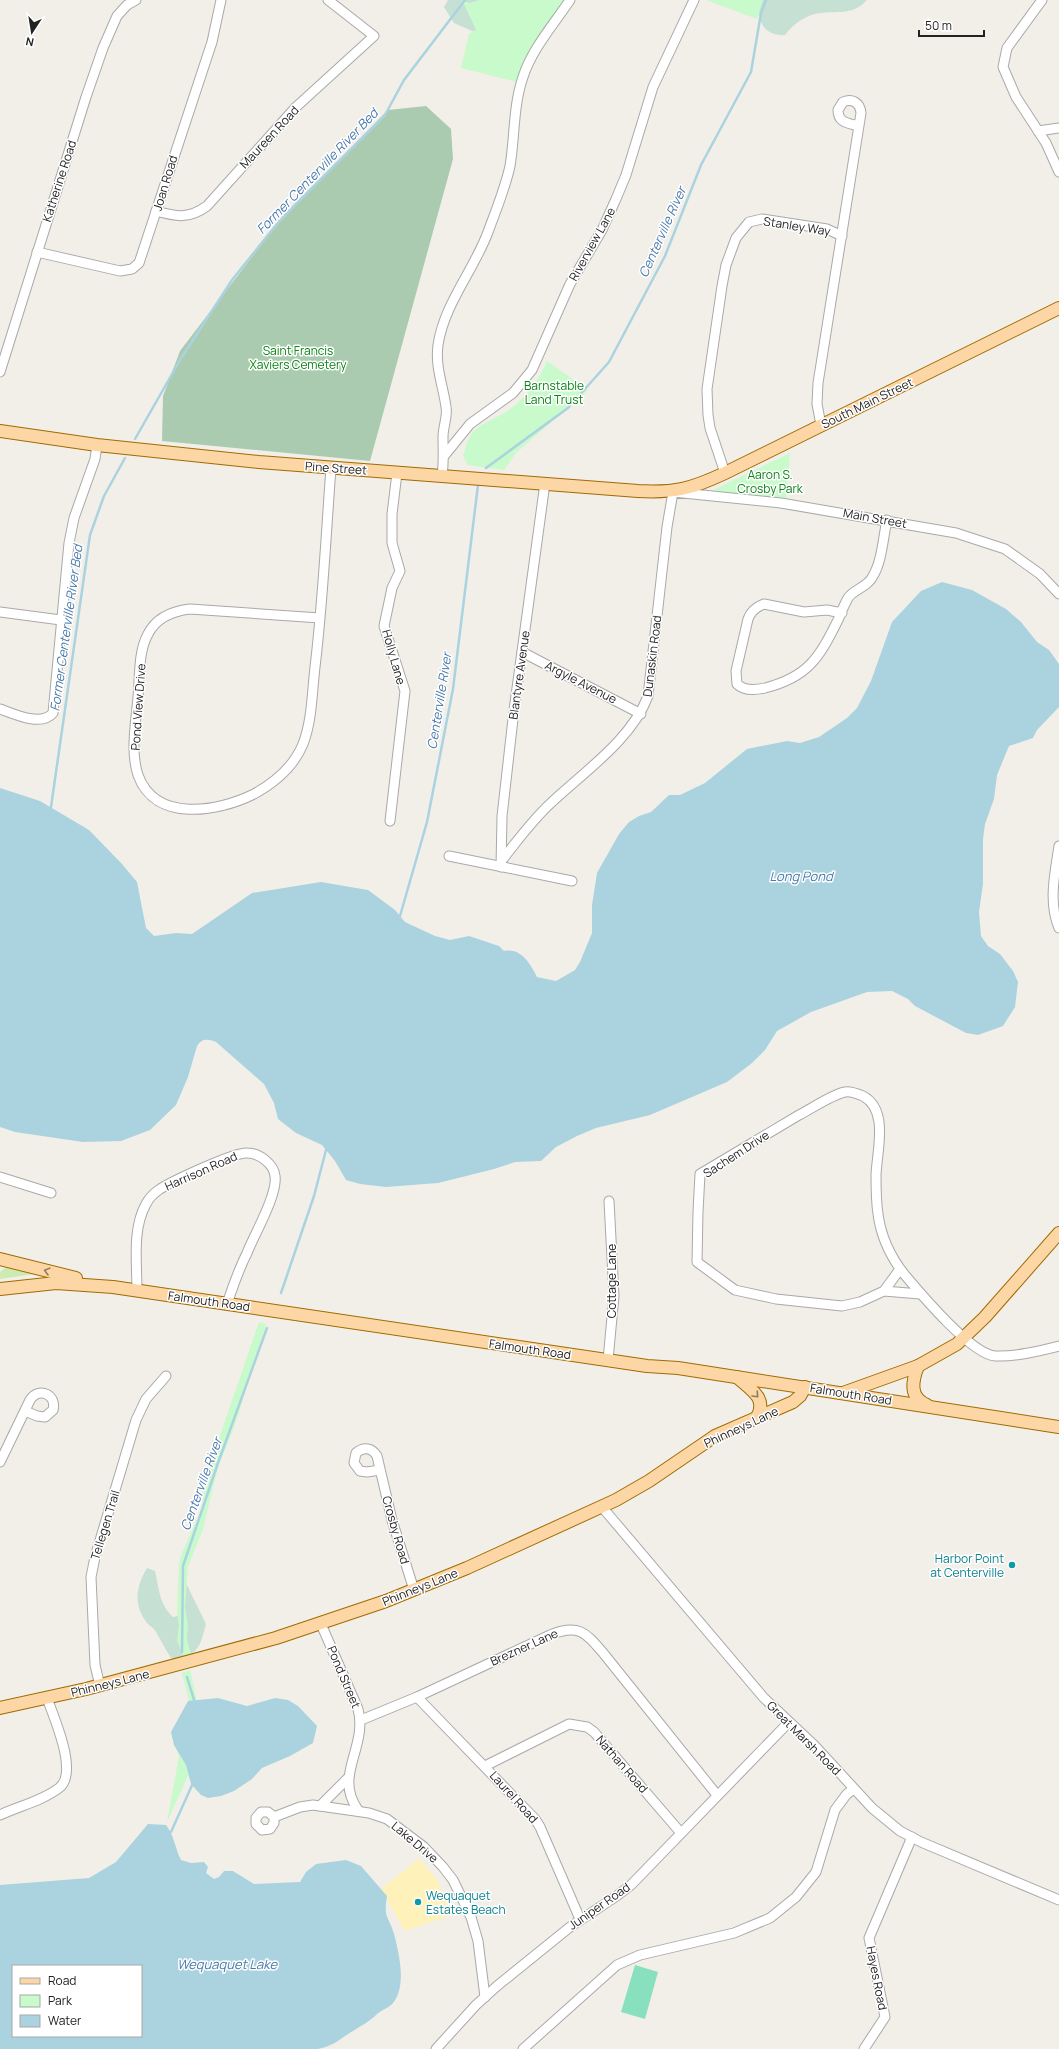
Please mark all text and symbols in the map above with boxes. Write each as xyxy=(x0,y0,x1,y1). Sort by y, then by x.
north arrow xyxy=(12,12,52,52)
scale bar xyxy=(919,12,984,38)
text: 50 m xyxy=(925,17,952,34)
text: N xyxy=(24,34,35,50)
street label: Maureen Road xyxy=(236,102,302,172)
water label: Former Centerville River Bed xyxy=(252,103,383,238)
street label: Katherine Road xyxy=(38,138,80,224)
street label: Joan Road xyxy=(148,153,182,213)
water label: Centerville River xyxy=(634,182,691,280)
street label: Riverview Lane xyxy=(565,204,619,284)
street label: Stanley Way xyxy=(762,212,832,240)
park label: Saint Francis Xaviers Cemetery xyxy=(249,342,347,373)
street label: South Main Street xyxy=(818,373,916,433)
park label: Barnstable Land Trust xyxy=(524,377,584,408)
street label: Pine Street xyxy=(305,457,368,479)
park label: Aaron S. Crosby Park xyxy=(737,466,804,497)
street label: Main Street xyxy=(842,504,908,532)
water label: Former Centerville River Bed xyxy=(45,541,87,712)
street label: Dunaskin Road xyxy=(639,614,665,698)
street label: Holly Lane xyxy=(378,627,410,687)
street label: Blantyre Avenue xyxy=(504,629,534,721)
water label: Centerville River xyxy=(422,649,456,751)
street label: Argyle Avenue xyxy=(542,657,620,707)
street label: Pond View Drive xyxy=(126,663,150,751)
water label: Long Pond xyxy=(769,867,835,885)
street label: Sachem Drive xyxy=(700,1126,772,1182)
street label: Harrison Road xyxy=(162,1147,240,1195)
street label: Cottage Lane xyxy=(603,1244,620,1318)
one-way arrow xyxy=(44,1267,51,1276)
street label: Falmouth Road xyxy=(167,1287,251,1315)
street label: Falmouth Road xyxy=(488,1335,572,1363)
street label: Falmouth Road xyxy=(809,1379,893,1409)
one-way arrow xyxy=(751,1390,758,1397)
street label: Phinneys Lane xyxy=(701,1402,781,1452)
water label: Centerville River xyxy=(176,1433,227,1533)
street label: Tellegen Trail xyxy=(86,1488,124,1562)
street label: Crosby Road xyxy=(378,1494,414,1566)
place label: Harbor Point at Centerville xyxy=(930,1550,1004,1581)
marker: Harbor Point at Centerville xyxy=(1007,1560,1017,1570)
street label: Phinneys Lane xyxy=(380,1564,460,1610)
street label: Brezner Lane xyxy=(487,1624,561,1670)
street label: Pond Street xyxy=(323,1643,365,1711)
street label: Phinneys Lane xyxy=(69,1665,151,1701)
street label: Great Marsh Road xyxy=(763,1697,845,1779)
street label: Nathan Road xyxy=(592,1731,652,1797)
street label: Laurel Road xyxy=(486,1767,542,1827)
street label: Lake Drive xyxy=(388,1817,442,1867)
street label: Juniper Road xyxy=(565,1878,633,1934)
place label: Wequaquet Estates Beach xyxy=(426,1887,506,1918)
marker: Wequaquet Estates Beach xyxy=(413,1897,423,1907)
street label: Hayes Road xyxy=(862,1945,892,2011)
water label: Wequaquet Lake xyxy=(177,1955,279,1973)
legend xyxy=(12,1965,142,2037)
text: Road xyxy=(48,1972,76,1989)
text: Park xyxy=(48,1992,73,2009)
text: Water xyxy=(48,2012,82,2029)

